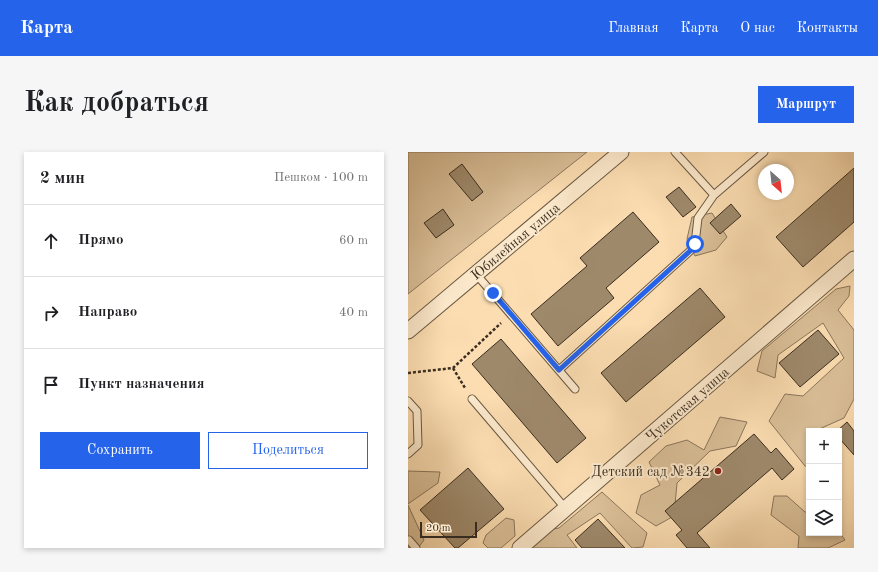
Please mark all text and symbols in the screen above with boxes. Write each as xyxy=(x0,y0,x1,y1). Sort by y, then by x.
text: Карта xyxy=(20,19,73,38)
text: Главная xyxy=(608,21,658,35)
text: Карта xyxy=(680,21,718,35)
text: О нас xyxy=(740,21,775,35)
text: Контакты xyxy=(797,21,858,35)
button: Маршрут xyxy=(758,86,854,123)
text: Как добраться xyxy=(24,90,209,118)
north arrow xyxy=(758,164,794,200)
text: 2 мин xyxy=(40,170,85,187)
text: Пешком · 100 m xyxy=(274,171,368,184)
street label: Юбилейная улица xyxy=(469,201,563,283)
icon: ahead xyxy=(40,230,62,252)
text: Прямо xyxy=(78,233,124,248)
text: 60 m xyxy=(339,234,368,247)
route start xyxy=(686,235,704,253)
route end xyxy=(484,284,502,302)
icon: right xyxy=(40,302,62,324)
text: Направо xyxy=(78,305,137,320)
text: 40 m xyxy=(339,306,368,319)
street label: Чукотская улица xyxy=(643,365,732,445)
icon: arrive xyxy=(40,374,62,396)
text: Пункт назначения xyxy=(78,377,205,392)
map controls xyxy=(806,428,842,536)
button: + xyxy=(806,428,842,464)
button: Сохранить xyxy=(40,432,200,469)
button: Поделиться xyxy=(208,432,368,469)
button: − xyxy=(806,464,842,500)
place label: Детский сад №342 xyxy=(591,465,710,479)
marker: Детский сад №342 xyxy=(713,466,723,476)
button: layers xyxy=(806,500,842,536)
scale bar xyxy=(420,520,477,539)
text: 20 m xyxy=(426,523,451,534)

